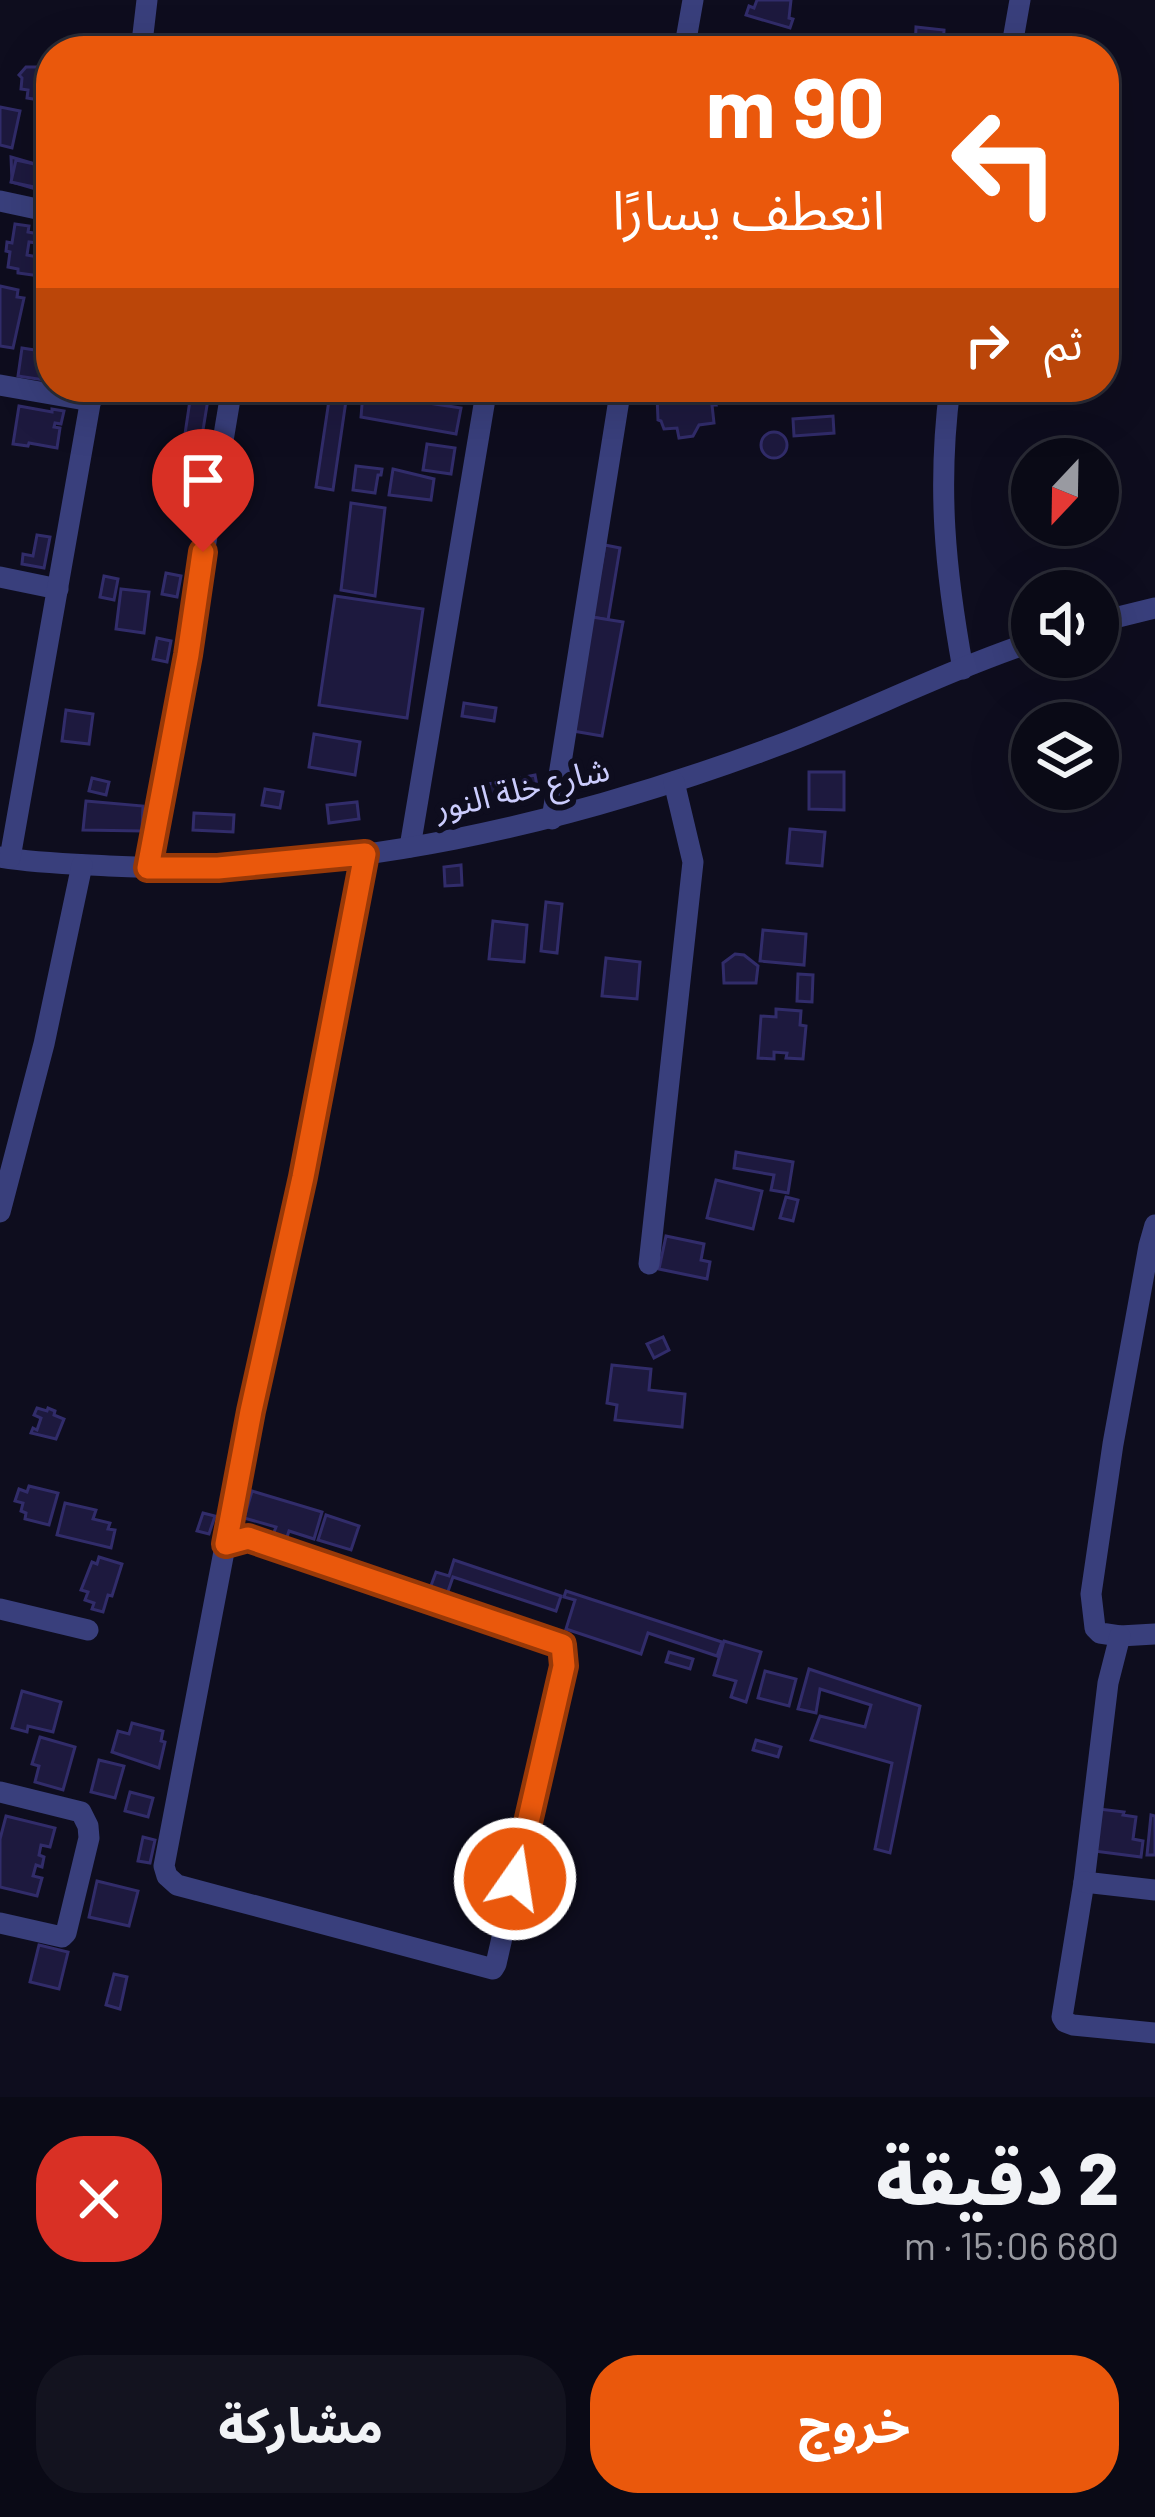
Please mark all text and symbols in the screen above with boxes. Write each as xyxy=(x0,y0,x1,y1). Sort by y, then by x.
text: 90 m xyxy=(706,54,885,155)
icon: left xyxy=(927,84,1083,240)
text: انعطف يسارًا xyxy=(612,176,885,241)
icon: right xyxy=(954,312,1020,378)
text: ثم xyxy=(1044,315,1083,369)
pin xyxy=(152,429,254,552)
north arrow xyxy=(1011,438,1119,546)
map controls xyxy=(1011,438,1119,810)
icon: arrive xyxy=(170,447,236,513)
button: sound xyxy=(1011,570,1119,678)
button: layers xyxy=(1011,702,1119,810)
street label: شارع خلة النور xyxy=(429,747,615,833)
position arrow xyxy=(452,1816,578,1942)
text: 2 دقيقة xyxy=(876,2133,1119,2219)
button: close xyxy=(36,2136,162,2262)
text: 680 m · 15:06 xyxy=(904,2221,1119,2268)
button: مشاركة xyxy=(36,2355,566,2493)
button: خروج xyxy=(590,2355,1119,2493)

